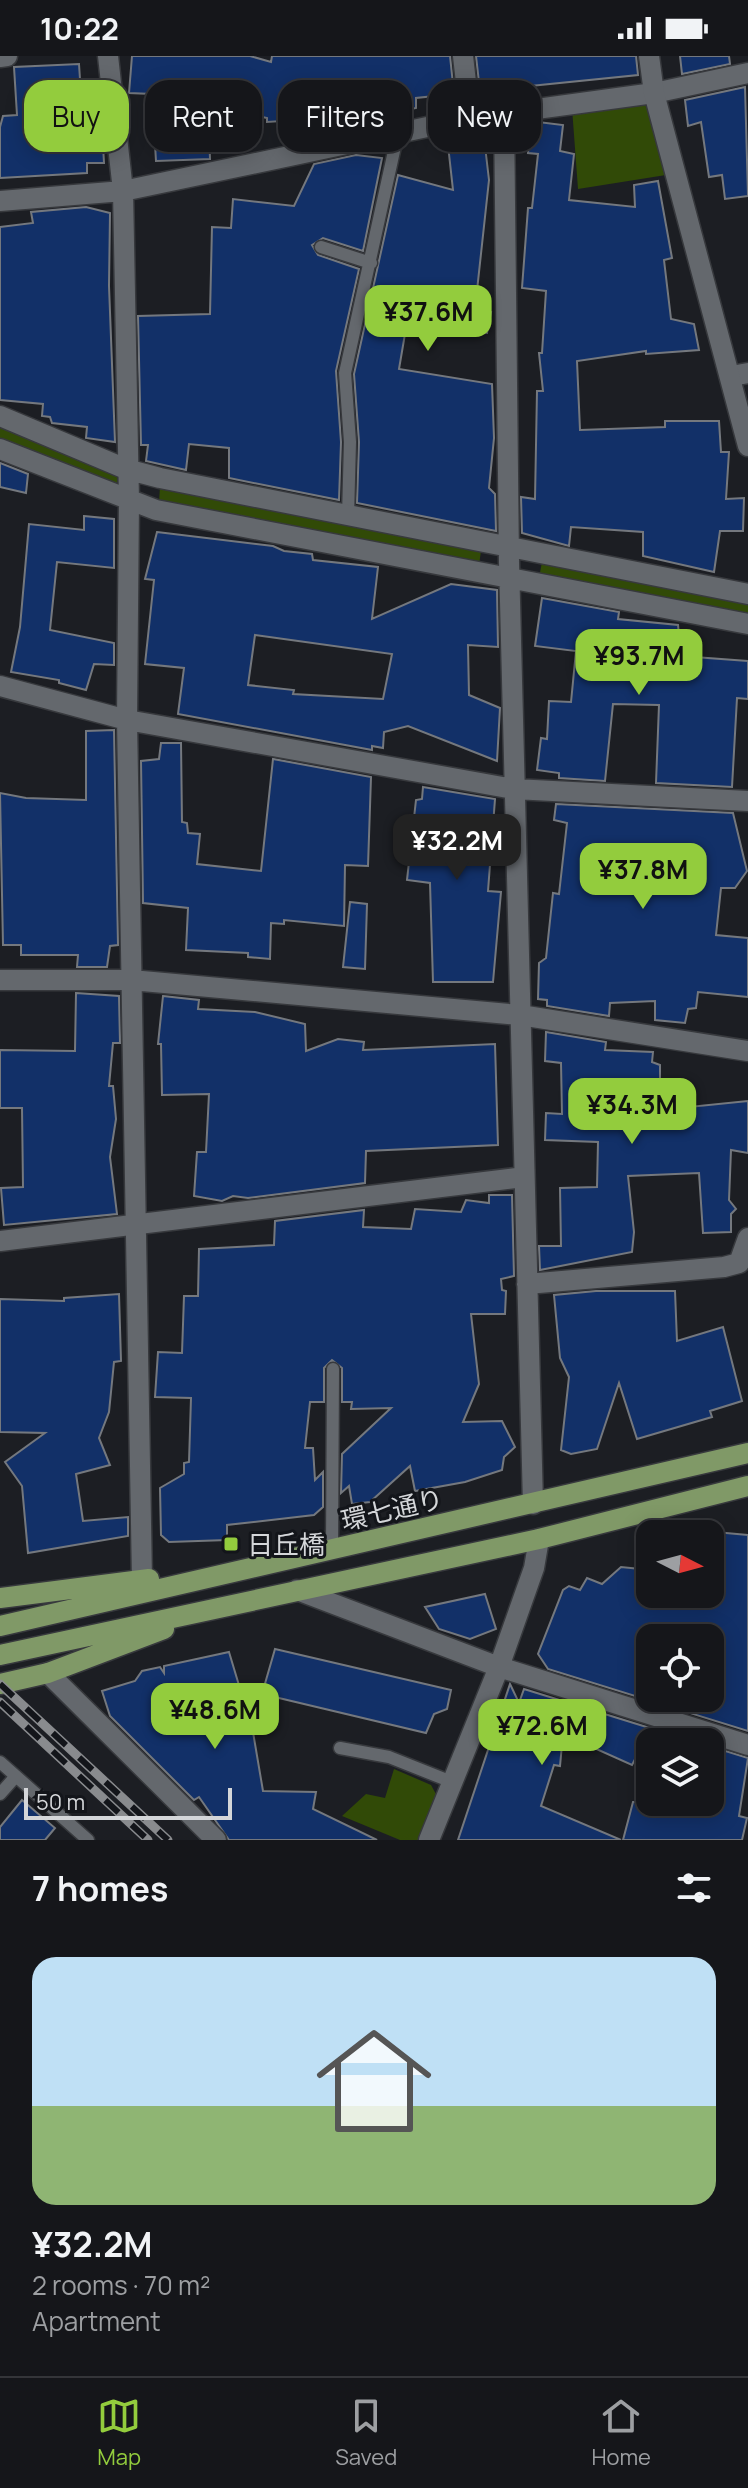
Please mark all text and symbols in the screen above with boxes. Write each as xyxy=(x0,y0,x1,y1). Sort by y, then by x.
text: 10:22 xyxy=(40,8,119,49)
chip: Buy xyxy=(24,80,129,152)
chip: Rent xyxy=(145,80,262,152)
chip: Filters xyxy=(278,80,412,152)
chip: New xyxy=(428,80,541,152)
pin: ¥37.6M xyxy=(363,285,493,353)
text: ¥37.6M xyxy=(383,293,473,329)
pin: ¥93.7M xyxy=(574,629,704,697)
text: ¥93.7M xyxy=(593,637,685,673)
pin: ¥32.2M xyxy=(392,814,522,882)
text: ¥32.2M xyxy=(411,822,503,858)
pin: ¥37.8M xyxy=(578,843,708,911)
text: ¥37.8M xyxy=(598,851,688,887)
pin: ¥34.3M xyxy=(567,1078,697,1146)
text: ¥34.3M xyxy=(586,1086,678,1122)
street label: 環七通り xyxy=(337,1480,447,1538)
north arrow xyxy=(636,1520,724,1608)
map controls xyxy=(636,1520,724,1816)
place label: 日丘橋 xyxy=(247,1526,325,1562)
marker: 日丘橋 xyxy=(222,1535,240,1553)
button: locate xyxy=(636,1624,724,1712)
pin: ¥48.6M xyxy=(150,1683,280,1751)
text: ¥48.6M xyxy=(169,1691,261,1727)
pin: ¥72.6M xyxy=(477,1699,607,1767)
text: ¥72.6M xyxy=(496,1707,588,1743)
button: layers xyxy=(636,1728,724,1816)
scale bar xyxy=(24,1784,232,1820)
text: 50 m xyxy=(36,1787,85,1817)
text: 7 homes xyxy=(32,1865,168,1911)
icon: filters xyxy=(672,1866,716,1910)
icon: home xyxy=(302,2009,446,2153)
text: ¥32.2M xyxy=(32,2221,152,2267)
text: 2 rooms · 70 m² xyxy=(32,2267,210,2303)
text: Apartment xyxy=(32,2303,161,2339)
tab: Map xyxy=(97,2394,141,2472)
tab: Saved xyxy=(335,2394,397,2472)
tab: Home xyxy=(591,2394,651,2472)

